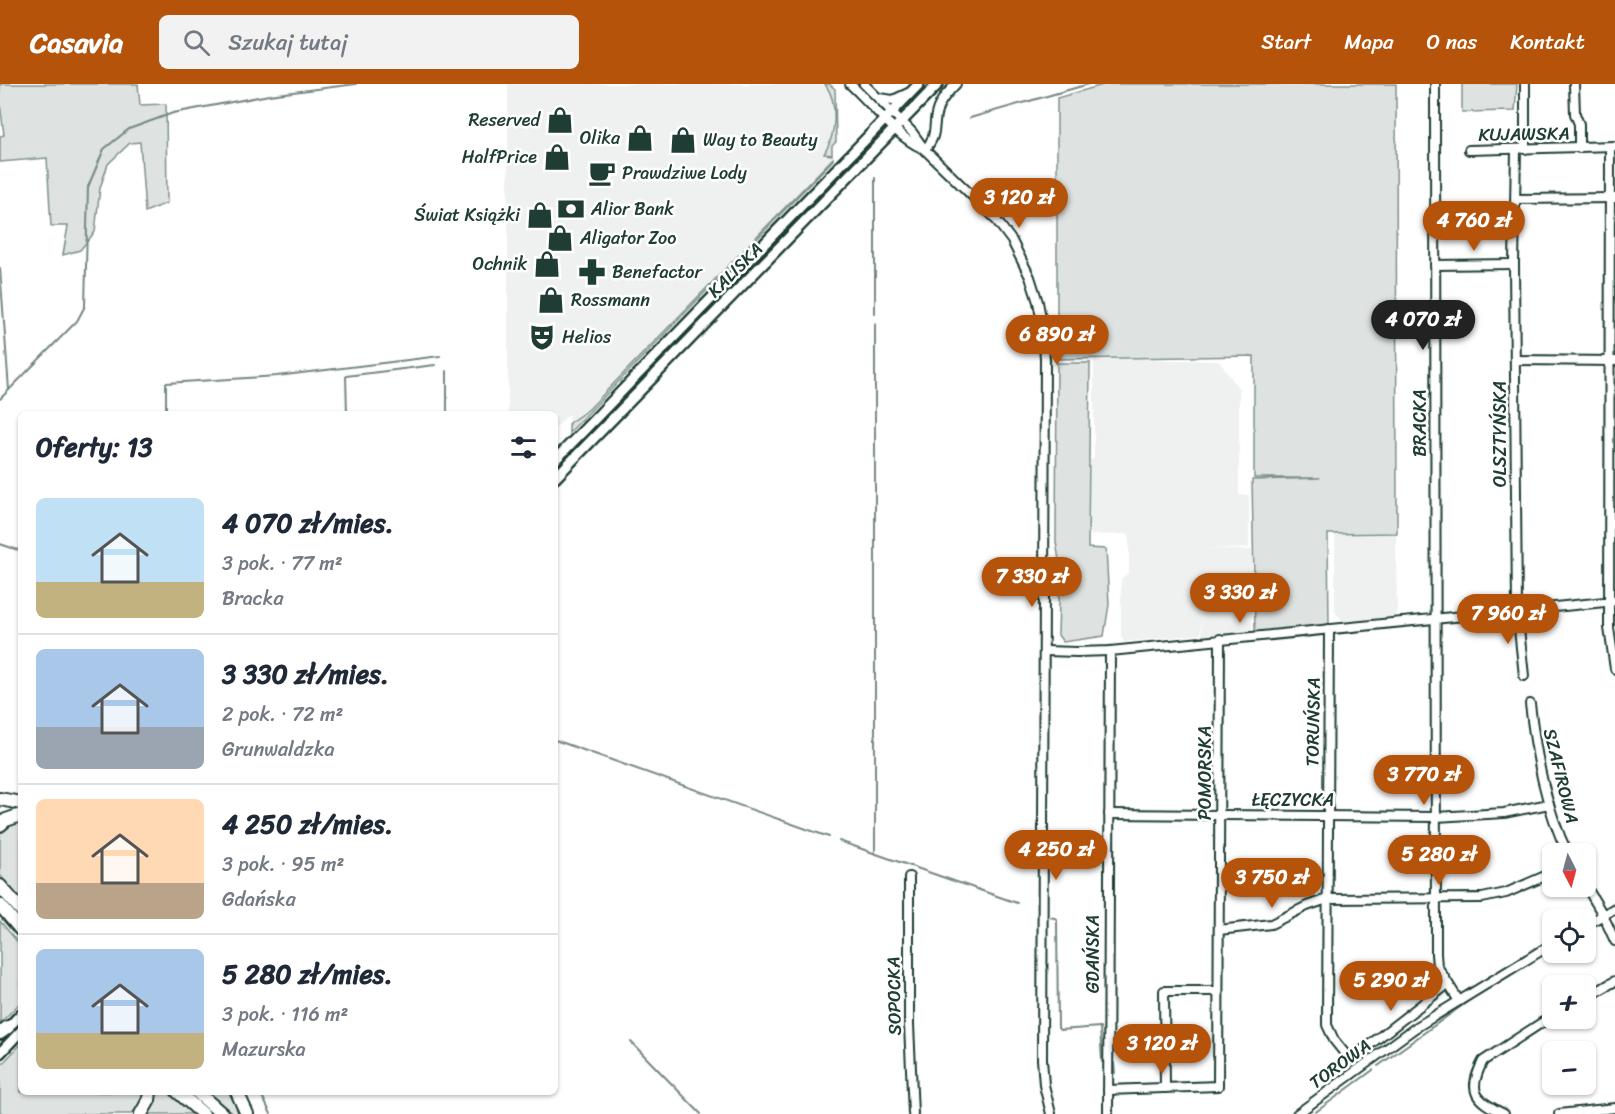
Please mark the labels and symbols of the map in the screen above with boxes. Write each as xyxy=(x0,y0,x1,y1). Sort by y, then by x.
place label: Reserved xyxy=(468,104,542,136)
shop icon: Reserved xyxy=(545,105,575,135)
street label: KUJAWSKA xyxy=(1478,117,1570,151)
place label: Olika xyxy=(580,122,621,154)
shop icon: Olika xyxy=(625,123,655,153)
place label: Way to Beauty xyxy=(703,124,818,156)
shop icon: Way to Beauty xyxy=(668,125,698,155)
place label: HalfPrice xyxy=(462,141,537,173)
shop icon: HalfPrice xyxy=(542,142,572,172)
place label: Prawdziwe Lody xyxy=(622,157,748,189)
cafe icon: Prawdziwe Lody xyxy=(587,158,617,188)
pin: 3 120 zł xyxy=(957,178,1081,229)
place label: Alior Bank xyxy=(590,193,674,225)
bank icon: Alior Bank xyxy=(556,194,586,224)
place label: Świat Książki xyxy=(414,199,521,231)
shop icon: Świat Książki xyxy=(525,200,555,230)
pin: 4 760 zł xyxy=(1412,201,1536,252)
place label: Aligator Zoo xyxy=(579,222,676,254)
shop icon: Aligator Zoo xyxy=(545,223,575,253)
street label: KALISKA xyxy=(699,234,771,306)
place label: Ochnik xyxy=(473,248,527,280)
shop icon: Ochnik xyxy=(532,249,562,279)
place label: Benefactor xyxy=(612,256,703,288)
pharmacy icon: Benefactor xyxy=(577,257,607,287)
place label: Rossmann xyxy=(571,284,650,316)
shop icon: Rossmann xyxy=(536,285,566,315)
pin: 4 070 zł xyxy=(1361,300,1485,351)
pin: 6 890 zł xyxy=(995,315,1119,366)
place label: Helios xyxy=(562,321,612,353)
theatre icon: Helios xyxy=(527,322,557,352)
street label: OLSZTYŃSKA xyxy=(1484,381,1516,487)
street label: BRACKA xyxy=(1404,389,1436,457)
pin: 7 330 zł xyxy=(970,557,1094,608)
pin: 3 330 zł xyxy=(1178,573,1302,624)
pin: 7 960 zł xyxy=(1446,594,1570,645)
street label: TORUŃSKA xyxy=(1296,677,1330,767)
street label: SZAFIROWA xyxy=(1534,725,1588,827)
street label: POMORSKA xyxy=(1189,726,1221,820)
pin: 3 770 zł xyxy=(1362,755,1486,806)
street label: ŁĘCZYCKA xyxy=(1252,784,1334,816)
pin: 4 250 zł xyxy=(994,830,1118,881)
pin: 5 280 zł xyxy=(1377,835,1501,886)
north arrow xyxy=(1542,843,1596,897)
pin: 3 750 zł xyxy=(1210,858,1334,909)
street label: GDAŃSKA xyxy=(1077,915,1109,993)
street label: SOPOCKA xyxy=(877,956,911,1036)
pin: 5 290 zł xyxy=(1329,961,1453,1012)
pin: 3 120 zł xyxy=(1100,1024,1224,1075)
street label: TOROWA xyxy=(1302,1030,1378,1098)

